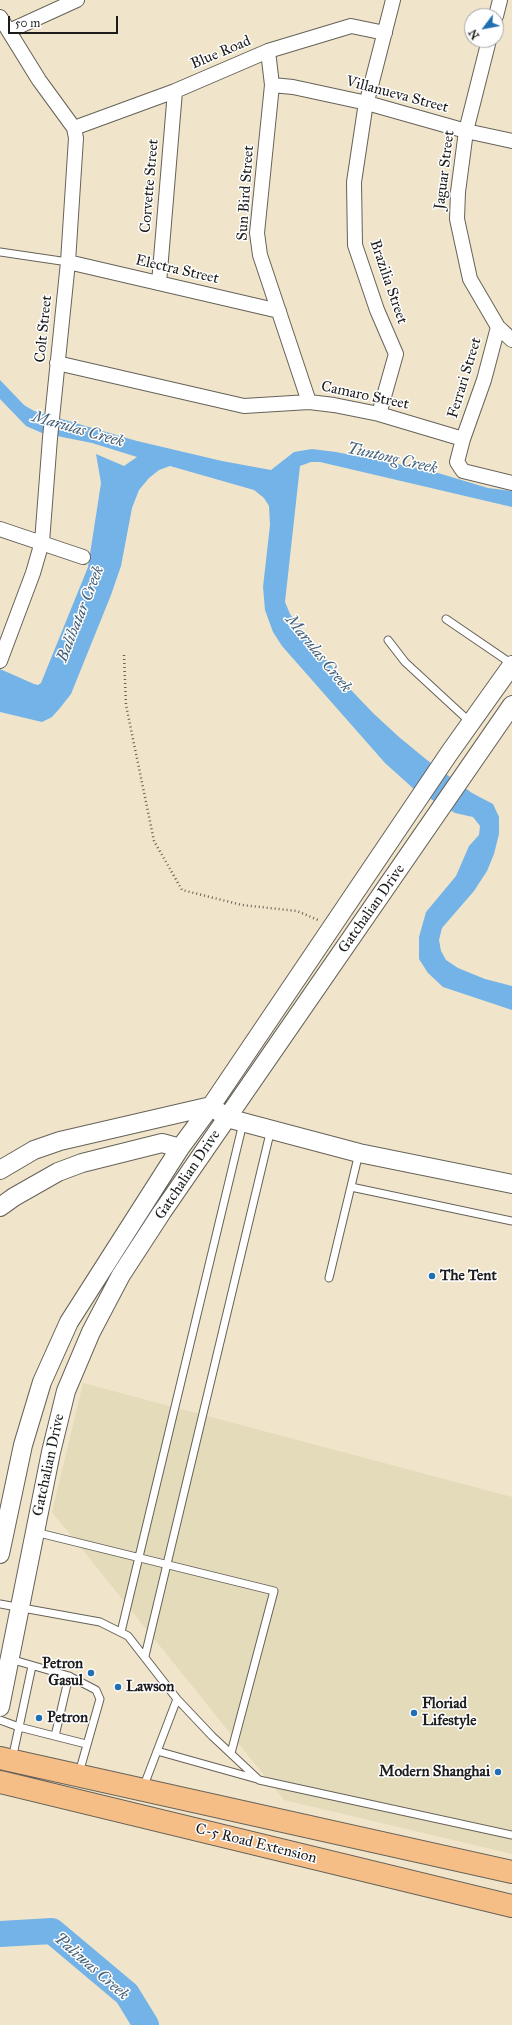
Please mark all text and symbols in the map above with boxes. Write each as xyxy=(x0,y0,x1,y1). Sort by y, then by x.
scale bar xyxy=(10,8,120,34)
north arrow xyxy=(464,8,504,48)
text: 50 m xyxy=(15,16,40,30)
text: N xyxy=(466,27,482,42)
street label: Blue Road xyxy=(188,32,254,74)
street label: Villanueva Street xyxy=(344,73,450,117)
street label: Jaguar Street xyxy=(431,129,459,211)
street label: Corvette Street xyxy=(137,138,163,234)
street label: Sun Bird Street xyxy=(234,145,258,241)
street label: Brazilia Street xyxy=(365,238,411,326)
street label: Electra Street xyxy=(134,252,220,288)
street label: Colt Street xyxy=(32,294,56,364)
street label: Ferrari Street xyxy=(444,335,486,421)
street label: Camaro Street xyxy=(319,378,411,414)
water label: Marulas Creek xyxy=(30,408,126,452)
water label: Tuntong Creek xyxy=(345,439,439,479)
water label: Balihatar Creek xyxy=(53,563,109,665)
water label: Marulas Creek xyxy=(281,611,355,697)
street label: Gatchalian Drive xyxy=(335,861,409,957)
street label: Gatchalian Drive xyxy=(151,1127,225,1223)
place label: The Tent xyxy=(440,1267,497,1285)
marker: The Tent xyxy=(427,1271,437,1281)
street label: Gatchalian Drive xyxy=(29,1412,69,1518)
place label: Petron Gasul xyxy=(42,1655,83,1690)
marker: Petron Gasul xyxy=(86,1668,96,1678)
place label: Lawson xyxy=(126,1678,174,1696)
marker: Lawson xyxy=(113,1682,123,1692)
place label: Floriad Lifestyle xyxy=(422,1695,476,1730)
marker: Floriad Lifestyle xyxy=(409,1708,419,1718)
place label: Petron xyxy=(47,1709,88,1727)
marker: Petron xyxy=(34,1713,44,1723)
place label: Modern Shanghai xyxy=(379,1763,490,1781)
marker: Modern Shanghai xyxy=(493,1767,503,1777)
street label: C-5 Road Extension xyxy=(194,1820,318,1868)
water label: Paliwas Creek xyxy=(50,1929,132,2005)

